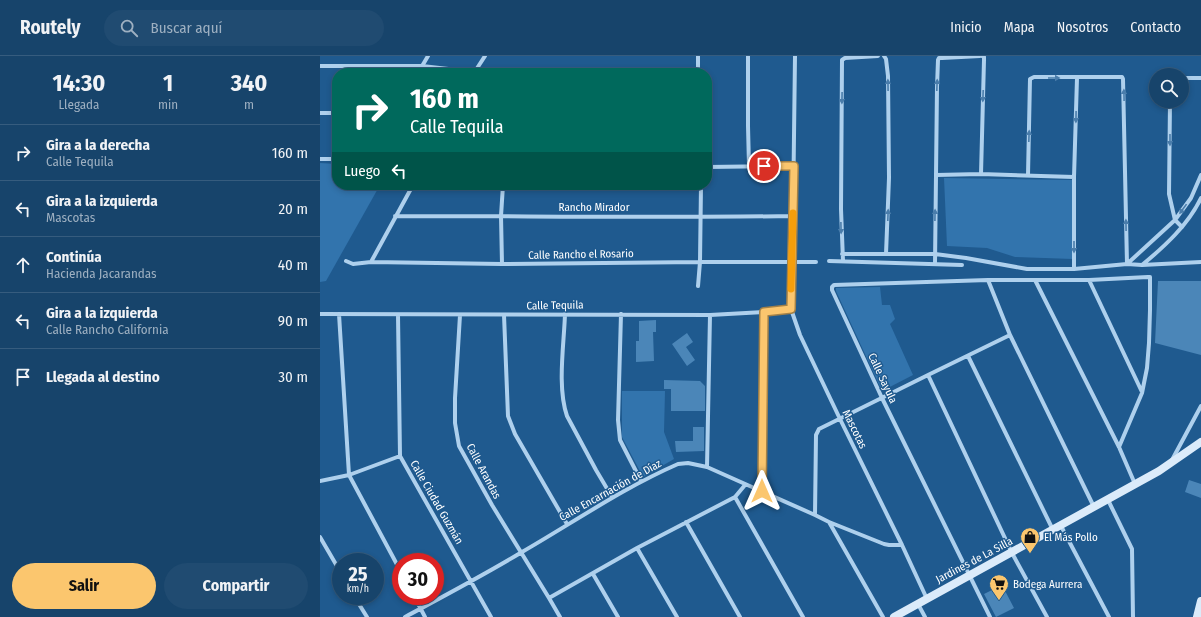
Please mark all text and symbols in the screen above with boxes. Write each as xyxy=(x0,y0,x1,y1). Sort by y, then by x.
search box xyxy=(104,10,384,46)
text: Routely xyxy=(20,16,80,39)
icon: search xyxy=(118,17,140,39)
text: Buscar aquí xyxy=(150,19,222,37)
text: Inicio xyxy=(950,19,982,36)
text: Mapa xyxy=(1004,19,1035,36)
text: Nosotros xyxy=(1057,19,1108,36)
text: Contacto xyxy=(1130,19,1181,36)
map controls xyxy=(1149,68,1189,108)
button: search xyxy=(1149,68,1189,108)
text: 14:30 xyxy=(53,69,105,97)
text: 1 xyxy=(163,69,173,97)
text: 340 xyxy=(231,69,267,97)
one-way arrow xyxy=(1048,74,1060,81)
one-way arrow xyxy=(885,78,891,91)
one-way arrow xyxy=(934,78,940,91)
text: 160 m xyxy=(410,82,479,115)
icon: right xyxy=(344,84,396,136)
one-way arrow xyxy=(1120,89,1127,101)
one-way arrow xyxy=(980,90,987,102)
one-way arrow xyxy=(839,92,845,105)
text: Llegada xyxy=(58,97,99,112)
text: min xyxy=(158,97,178,112)
text: m xyxy=(244,97,254,112)
one-way arrow xyxy=(1073,111,1079,124)
text: Calle Tequila xyxy=(410,116,503,138)
one-way arrow xyxy=(1025,130,1032,142)
one-way arrow xyxy=(1167,134,1173,147)
text: Gira a la derecha xyxy=(46,136,150,154)
icon: right xyxy=(12,142,34,164)
text: 160 m xyxy=(272,144,308,162)
pin xyxy=(747,149,781,183)
text: Calle Tequila xyxy=(46,154,114,169)
icon: arrive xyxy=(753,155,775,177)
icon: left xyxy=(388,160,410,182)
text: Luego xyxy=(344,162,380,180)
text: Gira a la izquierda xyxy=(46,192,158,210)
icon: left xyxy=(12,198,34,220)
text: 20 m xyxy=(279,200,308,218)
street label: Rancho Mirador xyxy=(559,201,630,214)
one-way arrow xyxy=(1179,204,1187,214)
one-way arrow xyxy=(932,208,938,221)
one-way arrow xyxy=(884,209,891,221)
text: Mascotas xyxy=(46,210,95,225)
one-way arrow xyxy=(1123,218,1129,231)
one-way arrow xyxy=(838,222,844,235)
one-way arrow xyxy=(1071,241,1077,254)
street label: Calle Rancho el Rosario xyxy=(528,247,634,262)
text: Continúa xyxy=(46,248,102,266)
icon: ahead xyxy=(12,254,34,276)
text: 40 m xyxy=(278,256,308,274)
text: Hacienda Jacarandas xyxy=(46,266,157,281)
street label: Calle Tequila xyxy=(526,299,584,312)
text: Gira a la izquierda xyxy=(46,304,158,322)
icon: left xyxy=(12,310,34,332)
text: 90 m xyxy=(278,312,308,330)
text: Calle Rancho California xyxy=(46,322,169,337)
street label: Calle Sayula xyxy=(865,351,900,405)
icon: arrive xyxy=(12,366,34,388)
text: Llegada al destino xyxy=(46,368,160,386)
text: 30 m xyxy=(278,368,308,386)
street label: Mascotas xyxy=(840,408,870,451)
street label: Calle Arandas xyxy=(464,441,504,501)
street label: Calle Encarnación de Díaz xyxy=(557,457,664,524)
street label: Calle Ciudad Guzmán xyxy=(407,458,466,546)
position arrow xyxy=(741,470,783,512)
shop icon: El Más Pollo xyxy=(1019,526,1041,554)
place label: El Más Pollo xyxy=(1044,531,1098,544)
street label: Jardines de La Silla xyxy=(934,535,1015,586)
speed limit sign: 30 xyxy=(392,553,444,605)
text: 25 xyxy=(348,562,368,586)
button: Salir xyxy=(12,563,156,609)
button: Compartir xyxy=(164,563,308,609)
supermarket icon: Bodega Aurrera xyxy=(988,573,1010,601)
place label: Bodega Aurrera xyxy=(1013,578,1082,591)
text: km/h xyxy=(347,583,369,595)

